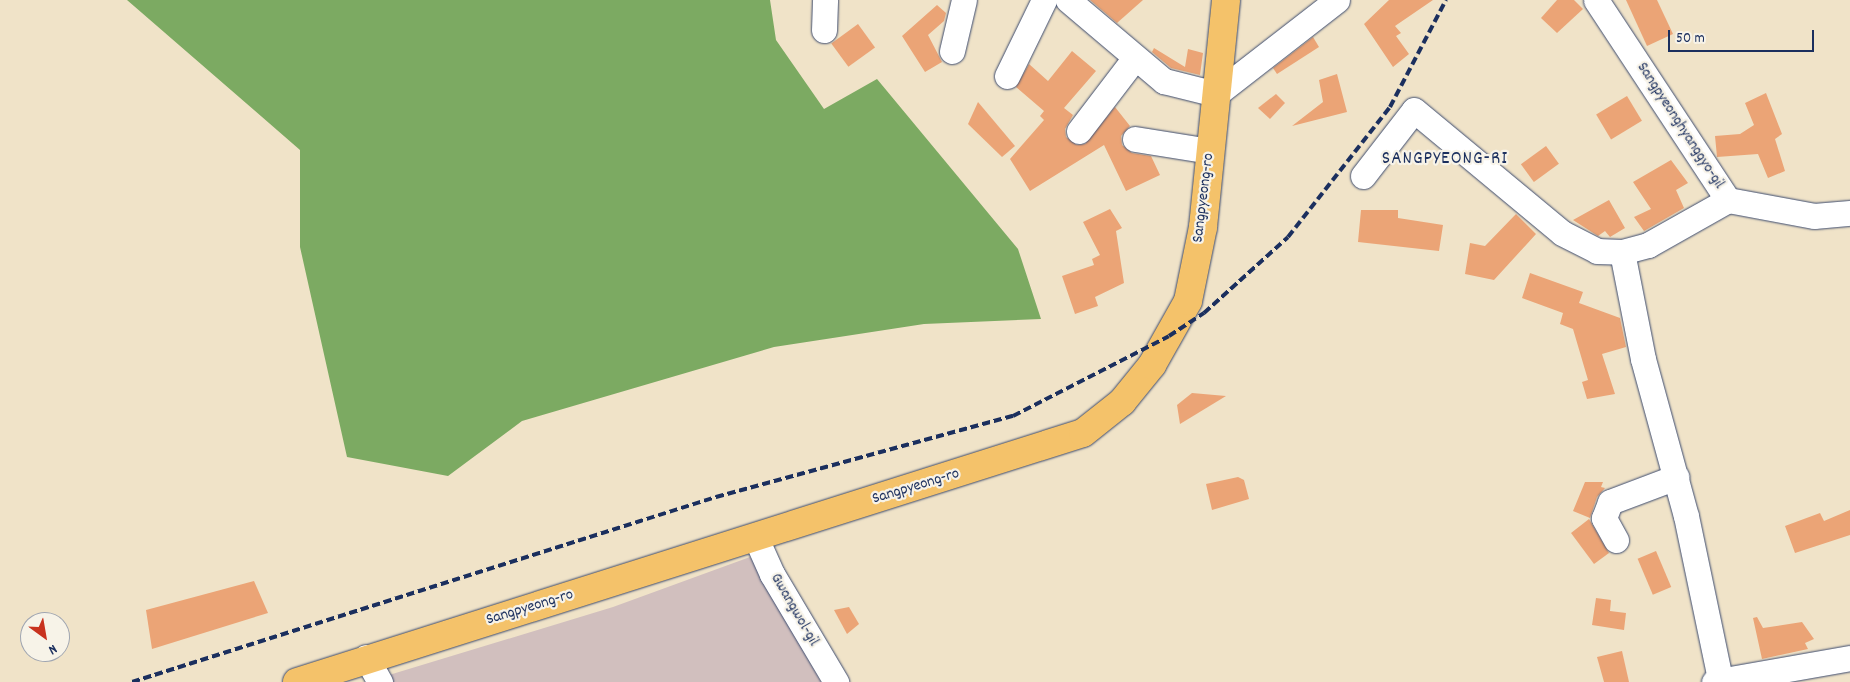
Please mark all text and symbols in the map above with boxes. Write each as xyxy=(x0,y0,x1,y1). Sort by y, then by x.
scale bar xyxy=(1670,20,1816,52)
text: 50 m xyxy=(1676,28,1705,50)
street label: Sangpyeonghyanggyo-gil xyxy=(1632,59,1728,193)
district label: SANGPYEONG-RI xyxy=(1380,149,1510,171)
street label: Sangpyeong-ro xyxy=(1189,152,1219,244)
street label: Sangpyeong-ro xyxy=(870,465,962,509)
street label: Gwangwol-gil xyxy=(766,570,822,650)
street label: Sangpyeong-ro xyxy=(484,586,576,630)
north arrow xyxy=(20,612,70,662)
text: N xyxy=(44,639,61,659)

